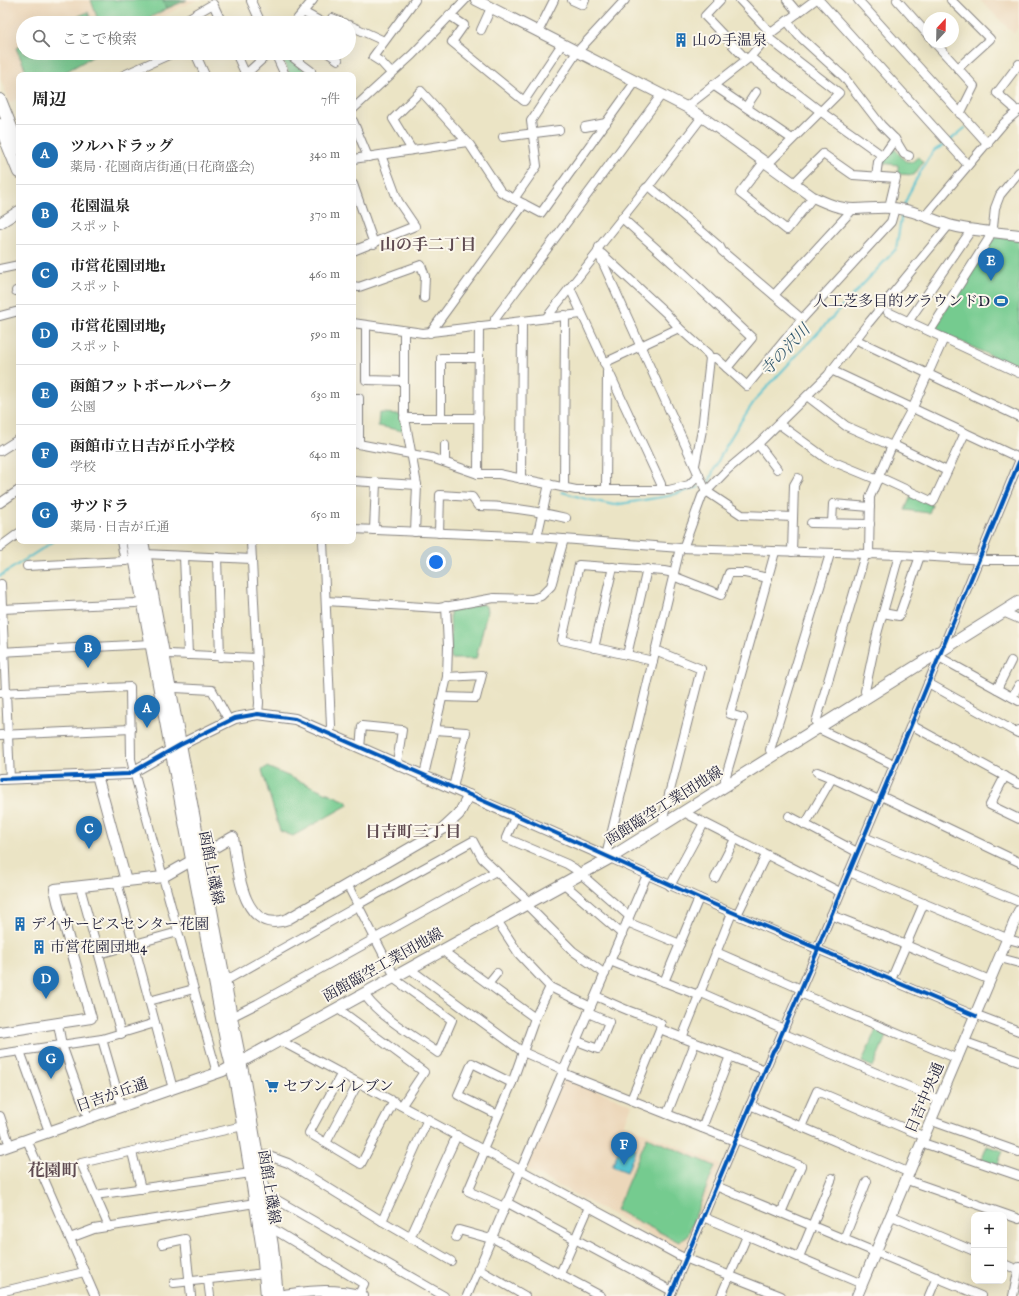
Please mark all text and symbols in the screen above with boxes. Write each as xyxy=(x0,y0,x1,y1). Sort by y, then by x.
north arrow xyxy=(923,12,959,48)
search box xyxy=(16,16,356,60)
icon: search xyxy=(30,27,52,49)
text: ここで検索 xyxy=(62,30,137,49)
place label: 山の手温泉 xyxy=(692,31,767,50)
building icon: 山の手温泉 xyxy=(673,32,689,48)
text: 周辺 xyxy=(32,90,66,111)
text: 7件 xyxy=(321,91,340,108)
text: ツルハドラッグ xyxy=(70,137,173,156)
text: A xyxy=(41,146,49,163)
text: 340 m xyxy=(310,146,340,163)
text: 薬局 · 花園商店街通(日花商盛会) xyxy=(70,159,254,176)
text: 花園温泉 xyxy=(70,197,130,216)
text: B xyxy=(41,206,49,223)
text: 370 m xyxy=(310,206,340,223)
text: スポット xyxy=(70,219,122,236)
district label: 山の手二丁目 xyxy=(380,236,476,256)
pin: E xyxy=(978,248,1004,281)
text: 市営花園団地1 xyxy=(70,257,166,276)
text: C xyxy=(40,266,50,283)
text: 460 m xyxy=(309,266,340,283)
text: スポット xyxy=(70,279,122,296)
place label: 人工芝多目的グラウンドD xyxy=(813,292,990,311)
sports icon: 人工芝多目的グラウンドD xyxy=(993,293,1009,309)
text: 市営花園団地5 xyxy=(70,317,165,336)
water label: 寺の沢川 xyxy=(757,319,816,381)
text: D xyxy=(40,326,50,343)
text: 590 m xyxy=(310,326,340,343)
text: スポット xyxy=(70,339,122,356)
text: 函館フットボールパーク xyxy=(70,377,233,396)
text: E xyxy=(40,386,50,403)
text: 630 m xyxy=(310,386,340,403)
text: 公園 xyxy=(70,399,96,416)
text: 函館市立日吉が丘小学校 xyxy=(70,437,235,456)
text: F xyxy=(41,446,49,463)
text: 640 m xyxy=(309,446,340,463)
text: 学校 xyxy=(70,459,96,476)
text: サツドラ xyxy=(70,497,129,516)
text: G xyxy=(40,506,50,523)
text: 650 m xyxy=(311,506,340,523)
text: 薬局 · 日吉が丘通 xyxy=(70,519,170,536)
your location xyxy=(426,552,446,572)
pin: B xyxy=(75,635,101,668)
pin: A xyxy=(134,695,160,728)
street label: 函館臨空工業団地線 xyxy=(602,762,726,850)
pin: C xyxy=(76,816,102,849)
district label: 日吉町三丁目 xyxy=(365,823,461,843)
street label: 函館上磯線 xyxy=(195,829,227,907)
place label: デイサービスセンター花園 xyxy=(31,915,209,934)
building icon: デイサービスセンター花園 xyxy=(12,916,28,932)
street label: 函館臨空工業団地線 xyxy=(319,924,447,1006)
place label: 市営花園団地4 xyxy=(50,938,148,957)
building icon: 市営花園団地4 xyxy=(31,939,47,955)
pin: D xyxy=(33,966,59,999)
pin: G xyxy=(38,1046,64,1079)
street label: 日吉中央通 xyxy=(902,1060,948,1136)
street label: 日吉が丘通 xyxy=(73,1074,151,1116)
place label: セブン-イレブン xyxy=(283,1077,394,1096)
supermarket icon: セブン-イレブン xyxy=(264,1078,280,1094)
pin: F xyxy=(611,1132,637,1165)
street label: 函館上磯線 xyxy=(254,1148,284,1226)
district label: 花園町 xyxy=(28,1161,79,1182)
map controls xyxy=(971,1212,1007,1284)
button: + xyxy=(971,1212,1007,1248)
button: − xyxy=(971,1248,1007,1284)

